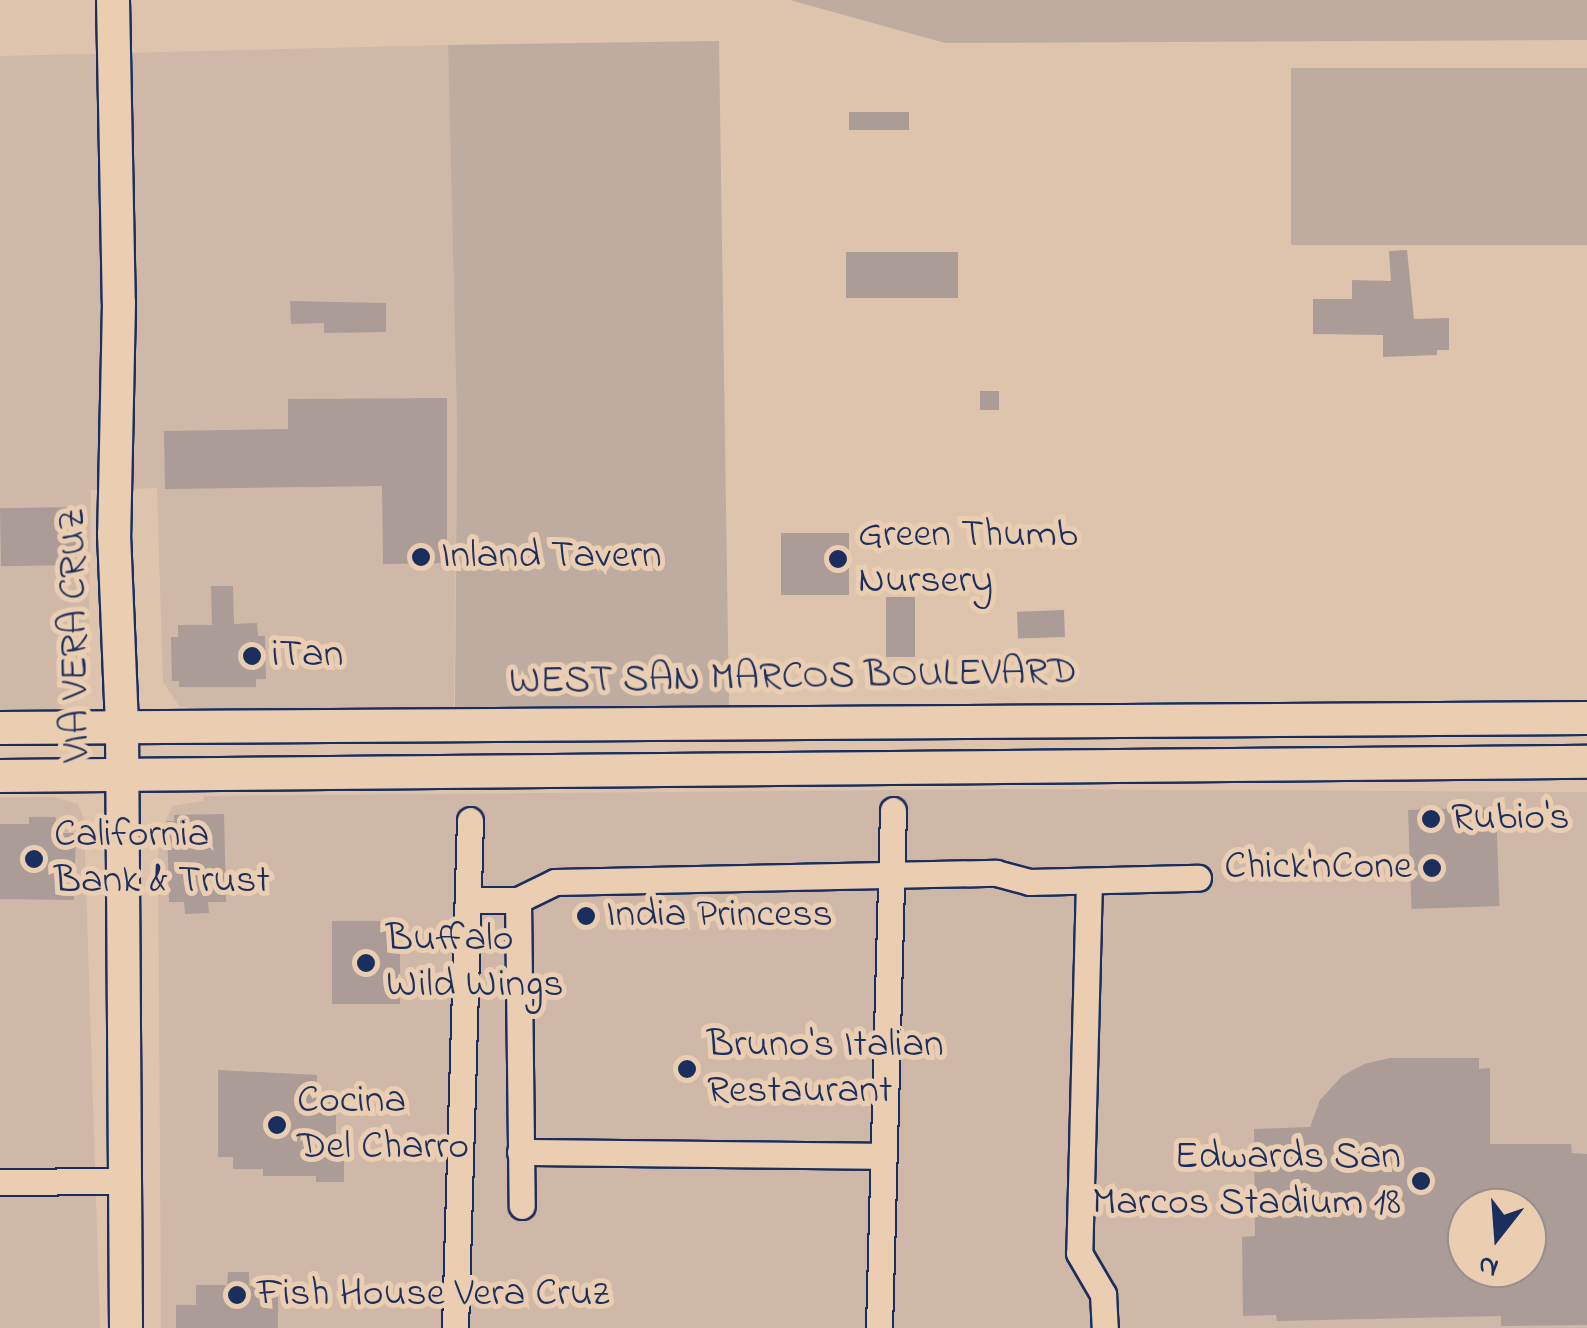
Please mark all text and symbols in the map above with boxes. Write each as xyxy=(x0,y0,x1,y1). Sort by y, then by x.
street label: VIA VERA CRUZ xyxy=(50,507,102,763)
place label: Green Thumb Nursery xyxy=(858,512,1078,606)
place label: Inland Tavern xyxy=(441,533,662,581)
marker: Inland Tavern xyxy=(410,546,432,568)
marker: Green Thumb Nursery xyxy=(827,548,849,570)
place label: iTan xyxy=(272,632,343,680)
marker: iTan xyxy=(241,645,263,667)
street label: WEST SAN MARCOS BOULEVARD xyxy=(509,649,1077,707)
place label: Rubio's xyxy=(1451,795,1570,843)
marker: Rubio's xyxy=(1420,808,1442,830)
place label: California Bank & Trust xyxy=(54,812,270,906)
place label: Chick'nCone xyxy=(1224,844,1412,892)
marker: California Bank & Trust xyxy=(23,848,45,870)
marker: Chick'nCone xyxy=(1421,857,1443,879)
place label: India Princess xyxy=(606,892,833,940)
marker: India Princess xyxy=(575,905,597,927)
place label: Buffalo Wild Wings xyxy=(386,916,564,1010)
marker: Buffalo Wild Wings xyxy=(355,952,377,974)
place label: Bruno's Italian Restaurant xyxy=(707,1022,944,1116)
marker: Bruno's Italian Restaurant xyxy=(676,1058,698,1080)
place label: Cocina Del Charro xyxy=(297,1078,469,1172)
marker: Cocina Del Charro xyxy=(266,1114,288,1136)
place label: Edwards San Marcos Stadium 18 xyxy=(1092,1134,1401,1228)
marker: Edwards San Marcos Stadium 18 xyxy=(1410,1170,1432,1192)
north arrow xyxy=(1447,1188,1547,1288)
text: N xyxy=(1474,1243,1504,1288)
place label: Fish House Vera Cruz xyxy=(257,1271,609,1319)
marker: Fish House Vera Cruz xyxy=(226,1284,248,1306)

